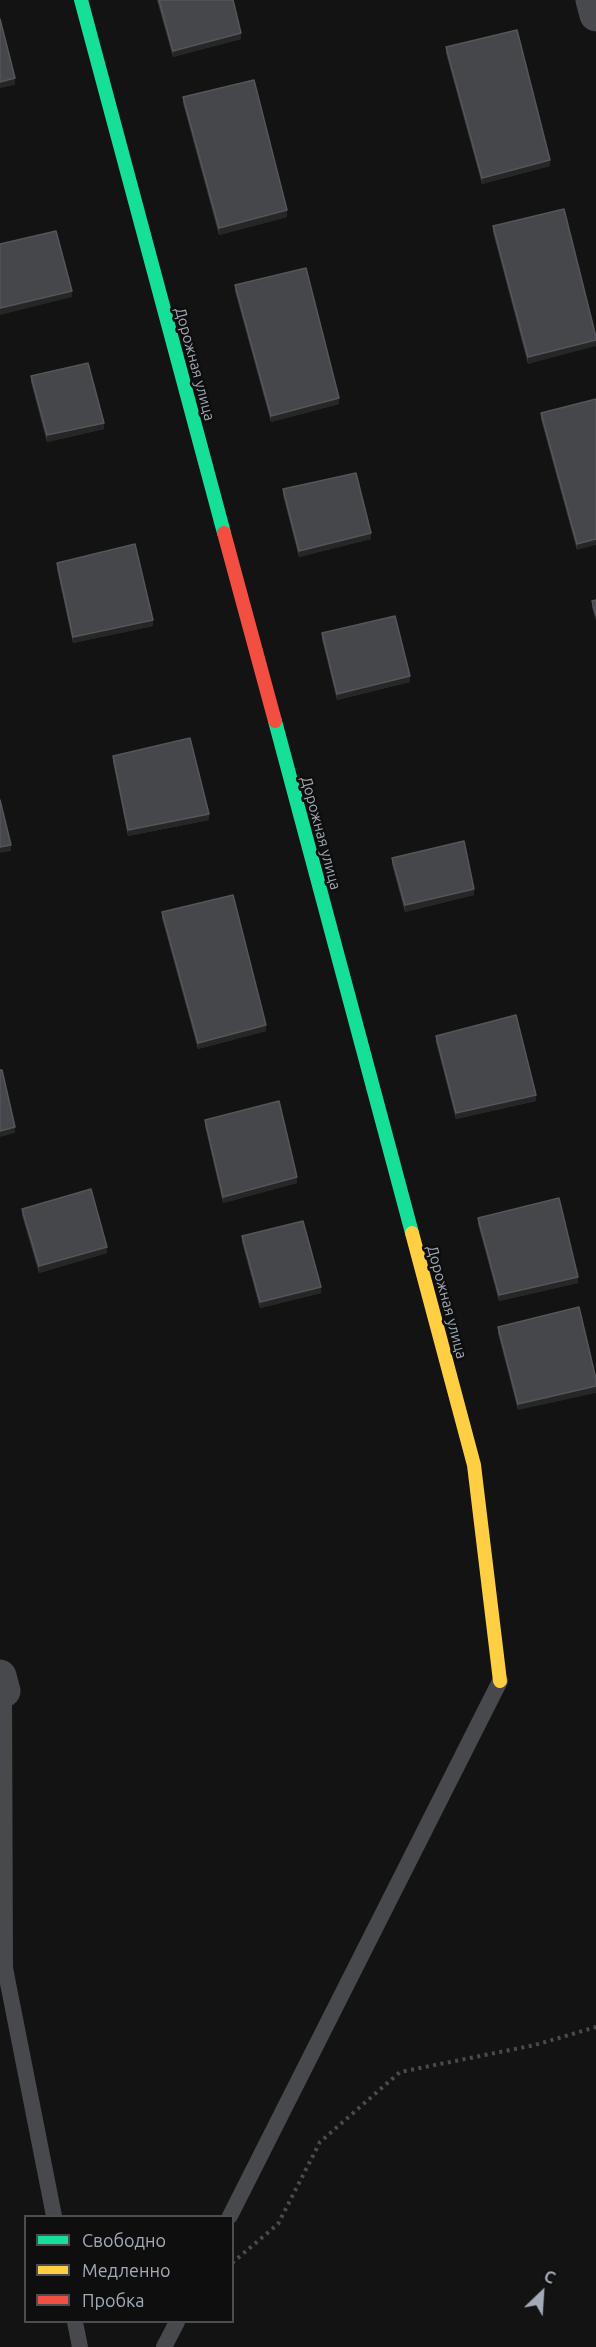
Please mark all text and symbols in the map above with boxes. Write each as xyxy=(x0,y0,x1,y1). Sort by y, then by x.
street label: Дорожная улица xyxy=(171,305,219,423)
street label: Дорожная улица xyxy=(297,774,345,892)
street label: Дорожная улица xyxy=(423,1243,471,1361)
legend xyxy=(24,2215,234,2323)
text: Свободно xyxy=(82,2230,166,2250)
text: Медленно xyxy=(82,2260,171,2280)
north arrow xyxy=(512,2263,572,2323)
text: С xyxy=(541,2266,558,2287)
text: Пробка xyxy=(82,2290,145,2310)

